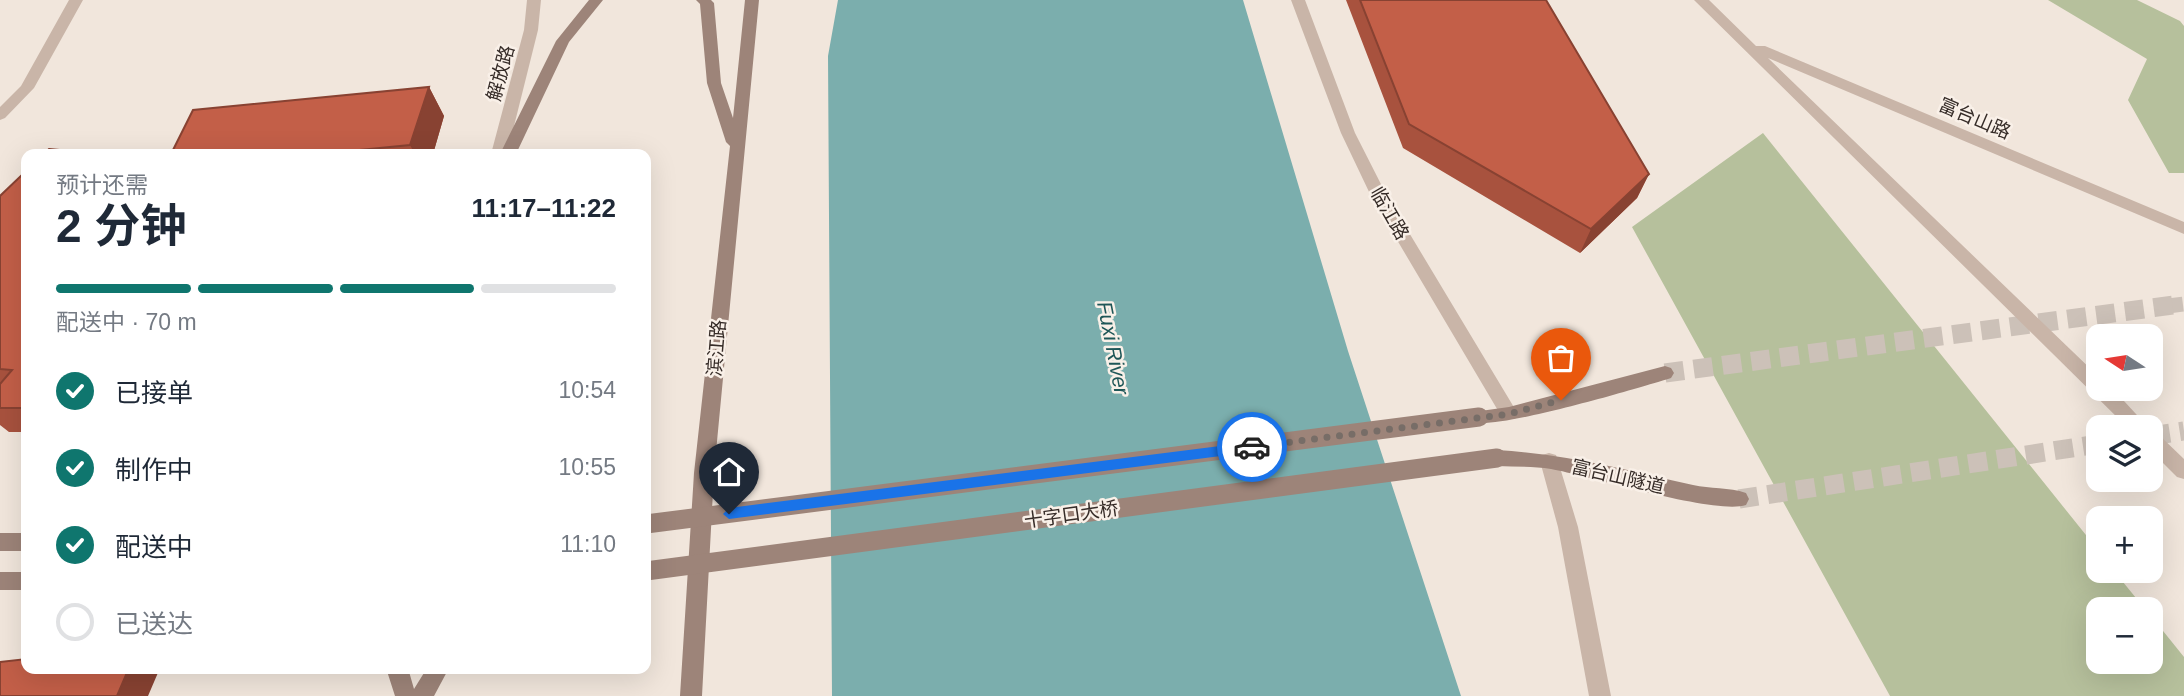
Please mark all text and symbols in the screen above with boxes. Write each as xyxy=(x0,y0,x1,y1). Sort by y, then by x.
street label: 解放路 xyxy=(483,43,518,103)
street label: 富台山路 xyxy=(1936,94,2014,143)
text: 预计还需 xyxy=(56,172,148,198)
street label: 临江路 xyxy=(1366,183,1413,243)
text: 11:17–11:22 xyxy=(471,193,616,223)
text: 2 分钟 xyxy=(56,200,186,252)
water label: Fuxi River xyxy=(1093,299,1134,397)
text: 配送中 · 70 m xyxy=(56,309,197,335)
street label: 滨江路 xyxy=(704,319,729,377)
north arrow xyxy=(2086,324,2163,401)
map controls xyxy=(2086,324,2163,674)
pin xyxy=(1531,328,1591,400)
icon: bag xyxy=(1542,339,1580,377)
icon: check xyxy=(56,372,94,410)
text: 10:54 xyxy=(558,377,616,403)
text: 已接单 xyxy=(115,378,193,408)
courier xyxy=(1217,412,1287,482)
button: layers xyxy=(2086,415,2163,492)
icon: car xyxy=(1233,428,1271,466)
pin xyxy=(699,442,759,514)
icon: check xyxy=(56,449,94,487)
icon: home xyxy=(710,453,748,491)
text: 10:55 xyxy=(558,454,616,480)
text: 制作中 xyxy=(115,455,193,485)
street label: 富台山隧道 xyxy=(1569,456,1667,497)
street label: 十字口大桥 xyxy=(1023,497,1120,532)
button: + xyxy=(2086,506,2163,583)
icon: check xyxy=(56,526,94,564)
text: 11:10 xyxy=(560,531,616,557)
text: 配送中 xyxy=(115,532,193,562)
button: − xyxy=(2086,597,2163,674)
text: 已送达 xyxy=(115,609,193,639)

